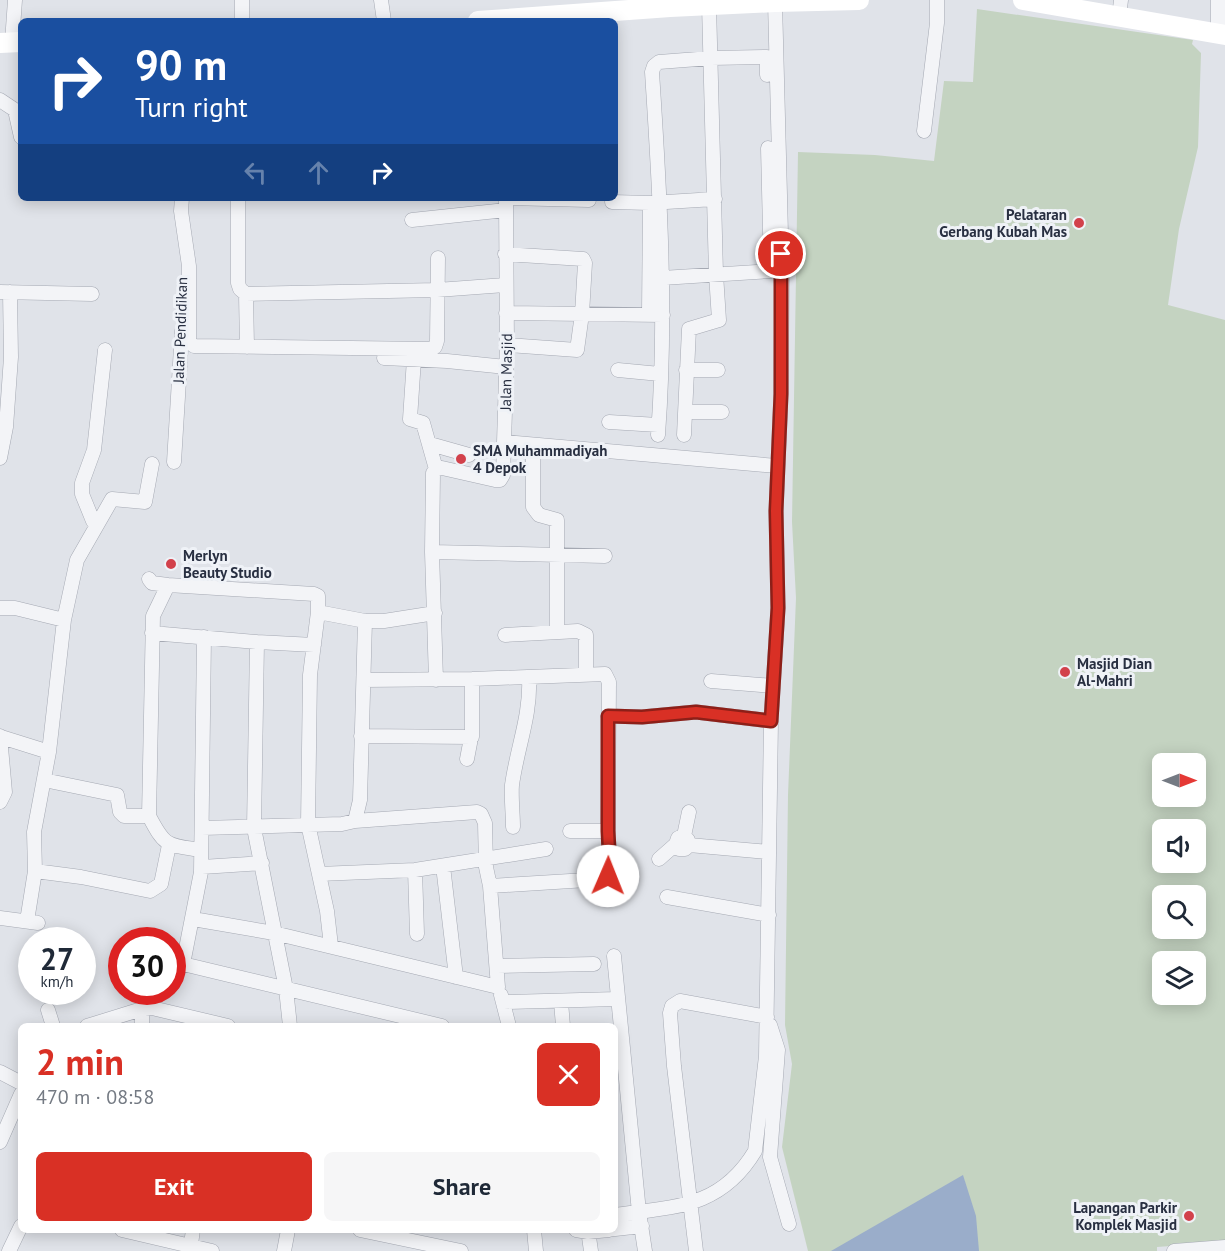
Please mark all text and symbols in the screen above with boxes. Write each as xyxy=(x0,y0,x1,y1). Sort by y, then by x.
text: 90 m xyxy=(135,37,227,92)
icon: right xyxy=(36,42,114,120)
text: Turn right xyxy=(135,90,248,124)
icon: left xyxy=(239,156,272,189)
icon: ahead xyxy=(302,156,335,189)
icon: right xyxy=(365,156,398,189)
place label: Pelataran Gerbang Kubah Mas xyxy=(939,205,1067,241)
marker: Pelataran Gerbang Kubah Mas xyxy=(1072,216,1086,230)
pin xyxy=(755,228,806,279)
icon: arrive xyxy=(764,237,797,270)
street label: Jalan Pendidikan xyxy=(169,276,191,385)
street label: Jalan Masjid xyxy=(496,333,516,412)
place label: SMA Muhammadiyah 4 Depok xyxy=(473,441,607,477)
marker: SMA Muhammadiyah 4 Depok xyxy=(454,452,468,466)
place label: Merlyn Beauty Studio xyxy=(183,546,272,582)
marker: Merlyn Beauty Studio xyxy=(164,557,178,571)
place label: Masjid Dian Al-Mahri xyxy=(1077,654,1152,690)
marker: Masjid Dian Al-Mahri xyxy=(1058,665,1072,679)
north arrow xyxy=(1152,753,1206,807)
map controls xyxy=(1152,753,1206,1005)
button: sound xyxy=(1152,819,1206,873)
position arrow xyxy=(576,844,640,908)
button: search xyxy=(1152,885,1206,939)
speed limit sign: 30 xyxy=(108,927,186,1005)
text: 27 xyxy=(40,939,74,978)
button: layers xyxy=(1152,951,1206,1005)
text: km/h xyxy=(41,972,73,991)
text: 2 min xyxy=(36,1038,124,1085)
button: close xyxy=(537,1043,600,1106)
text: 470 m · 08:58 xyxy=(36,1084,154,1110)
button: Exit xyxy=(36,1152,312,1221)
button: Share xyxy=(324,1152,600,1221)
place label: Lapangan Parkir Komplek Masjid xyxy=(1073,1198,1178,1234)
marker: Lapangan Parkir Komplek Masjid xyxy=(1182,1209,1196,1223)

